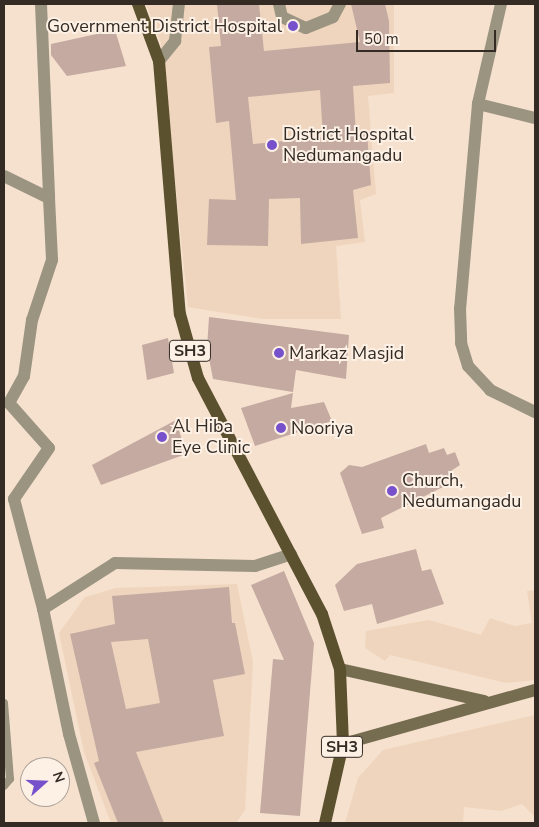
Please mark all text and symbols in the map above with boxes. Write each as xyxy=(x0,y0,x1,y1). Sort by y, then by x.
place label: Government District Hospital xyxy=(47,15,282,37)
marker: Government District Hospital xyxy=(286,19,300,33)
scale bar xyxy=(359,20,499,52)
text: 50 m xyxy=(364,29,399,49)
place label: District Hospital Nedumangadu xyxy=(283,124,413,166)
marker: District Hospital Nedumangadu xyxy=(265,138,279,152)
road number: SH3 xyxy=(169,338,211,364)
place label: Markaz Masjid xyxy=(289,342,404,364)
marker: Markaz Masjid xyxy=(273,347,285,359)
place label: Al Hiba Eye Clinic xyxy=(172,416,250,458)
place label: Nooriya xyxy=(291,417,354,439)
marker: Nooriya xyxy=(275,422,287,434)
marker: Al Hiba Eye Clinic xyxy=(156,431,168,443)
place label: Church, Nedumangadu xyxy=(402,470,521,512)
marker: Church, Nedumangadu xyxy=(386,485,398,497)
road number: SH3 xyxy=(321,734,363,760)
north arrow xyxy=(20,757,70,807)
text: N xyxy=(48,769,69,785)

